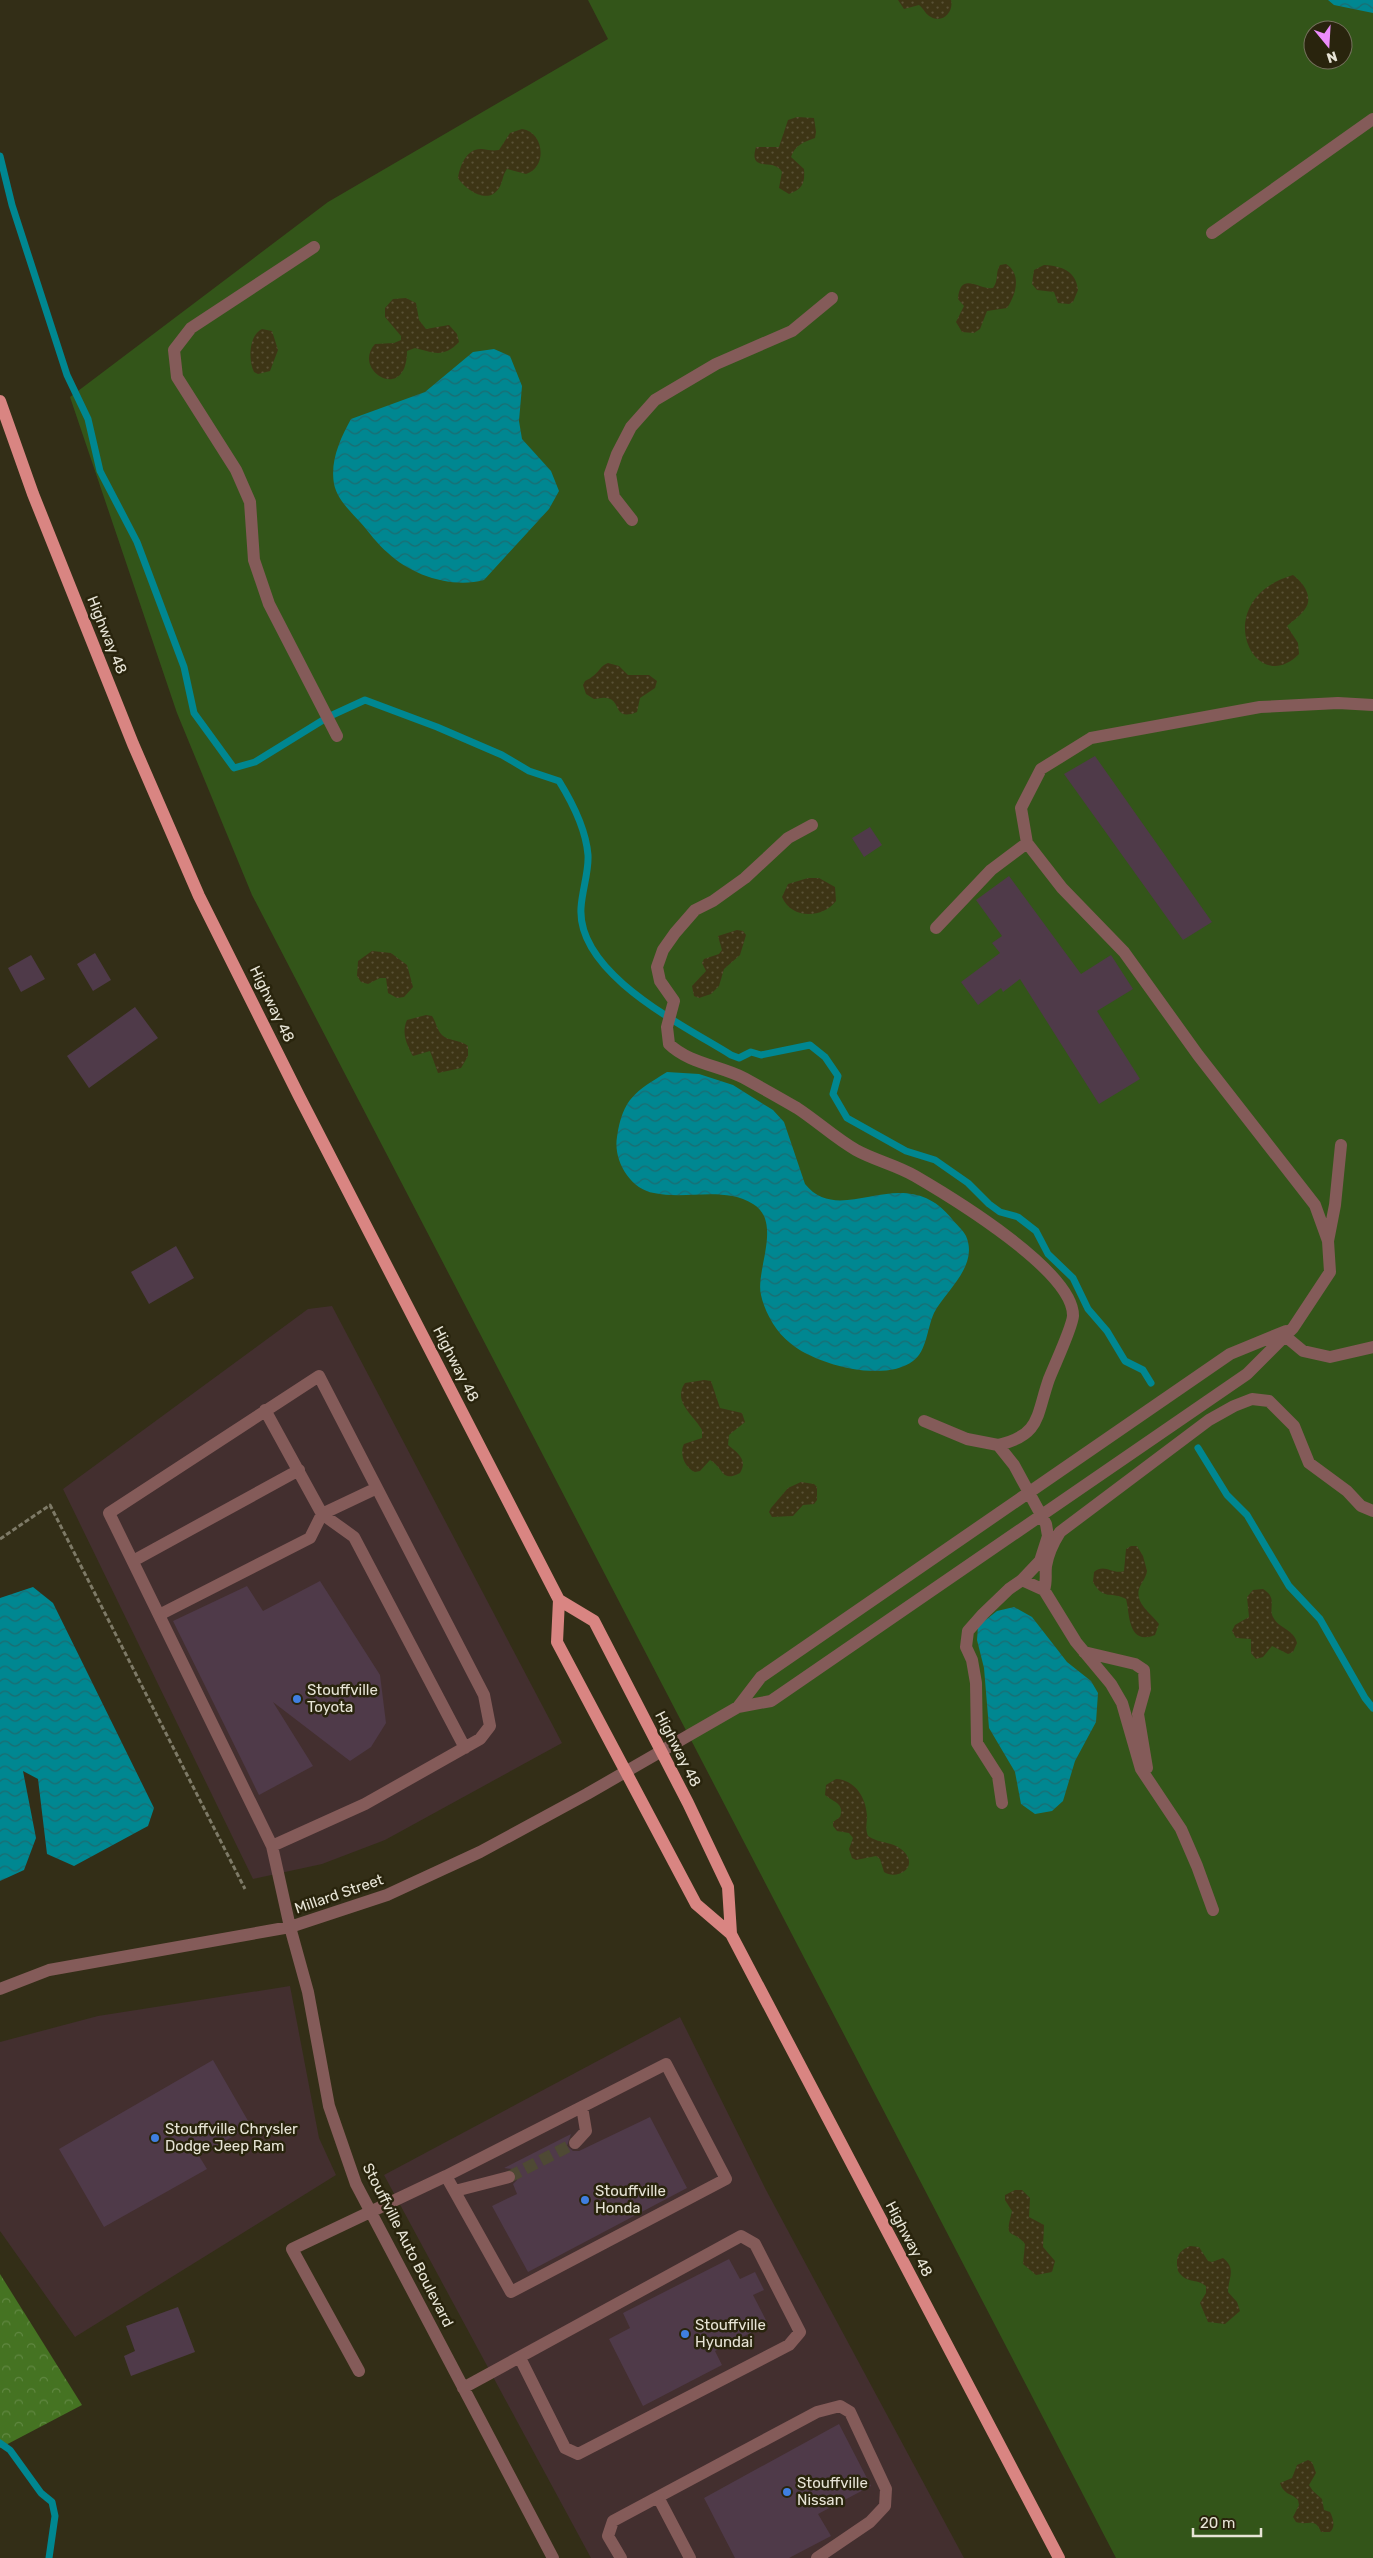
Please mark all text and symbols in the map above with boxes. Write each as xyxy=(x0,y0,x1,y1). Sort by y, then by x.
north arrow xyxy=(1303,20,1353,70)
text: N xyxy=(1324,47,1339,67)
street label: Highway 48 xyxy=(83,593,131,677)
street label: Highway 48 xyxy=(246,963,298,1045)
street label: Highway 48 xyxy=(429,1323,483,1405)
place label: Stouffville Toyota xyxy=(307,1681,378,1716)
marker: Stouffville Toyota xyxy=(291,1693,303,1705)
street label: Highway 48 xyxy=(651,1708,705,1790)
street label: Millard Street xyxy=(292,1870,386,1918)
place label: Stouffville Chrysler Dodge Jeep Ram xyxy=(165,2120,298,2155)
marker: Stouffville Chrysler Dodge Jeep Ram xyxy=(149,2132,161,2144)
street label: Stouffville Auto Boulevard xyxy=(359,2160,457,2330)
place label: Stouffville Honda xyxy=(595,2182,666,2217)
marker: Stouffville Honda xyxy=(579,2194,591,2206)
street label: Highway 48 xyxy=(882,2198,936,2280)
place label: Stouffville Hyundai xyxy=(695,2316,766,2351)
marker: Stouffville Hyundai xyxy=(679,2328,691,2340)
place label: Stouffville Nissan xyxy=(797,2474,868,2509)
marker: Stouffville Nissan xyxy=(781,2486,793,2498)
scale bar xyxy=(1193,2506,1260,2538)
text: 20 m xyxy=(1200,2514,1235,2532)

